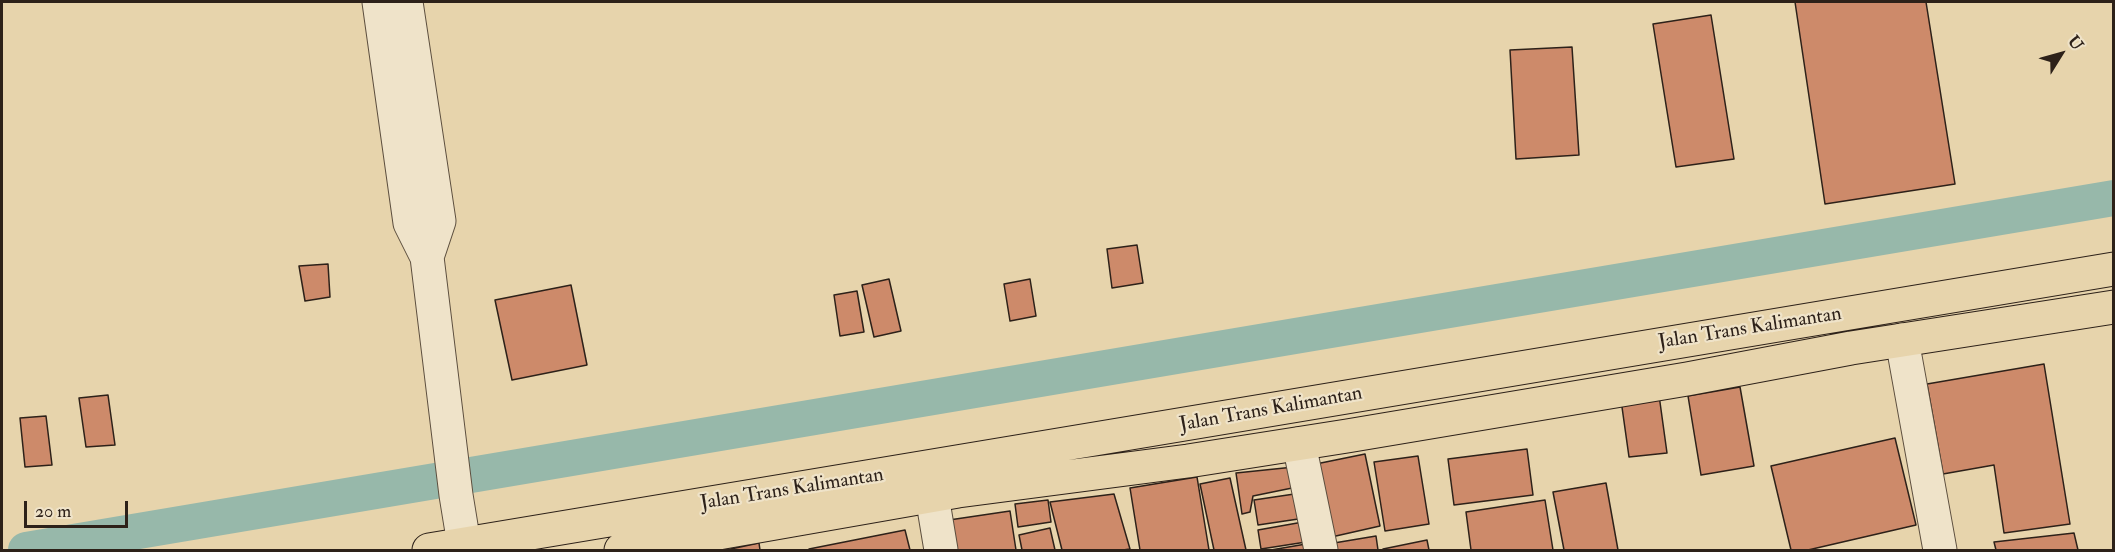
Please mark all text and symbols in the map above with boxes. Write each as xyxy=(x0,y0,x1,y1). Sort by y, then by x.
north arrow xyxy=(2031,24,2091,84)
text: U xyxy=(2063,32,2087,55)
street label: Jalan Trans Kalimantan xyxy=(1657,303,1843,355)
street label: Jalan Trans Kalimantan xyxy=(1178,382,1364,438)
street label: Jalan Trans Kalimantan xyxy=(699,464,885,516)
scale bar xyxy=(27,489,130,527)
text: 20 m xyxy=(35,500,71,523)

